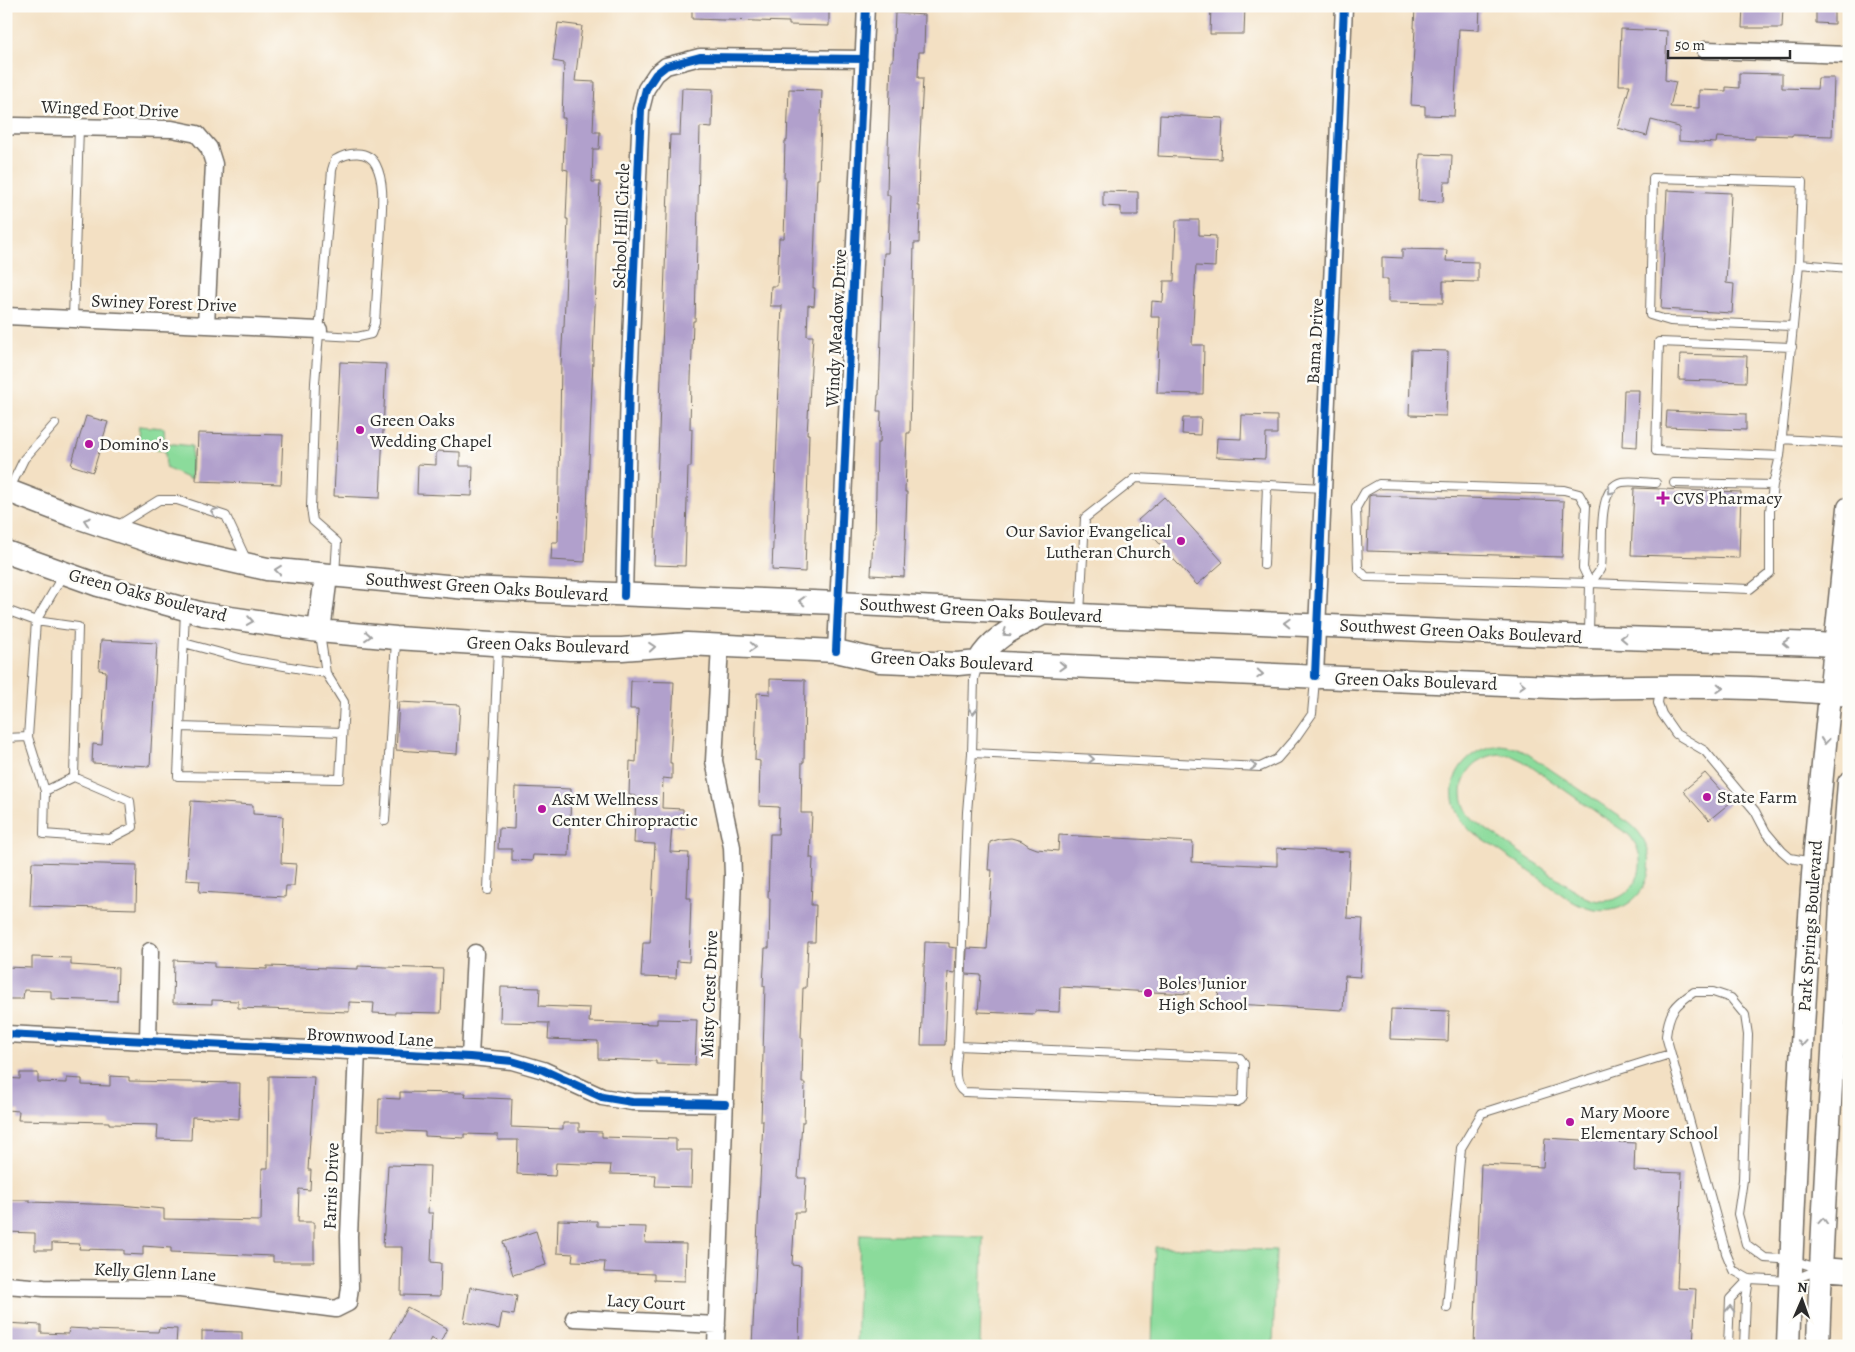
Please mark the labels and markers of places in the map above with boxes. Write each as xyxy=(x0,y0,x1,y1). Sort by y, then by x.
place label: Green Oaks Wedding Chapel xyxy=(369,408,492,453)
marker: Green Oaks Wedding Chapel xyxy=(354,424,366,436)
place label: Domino's xyxy=(99,432,169,456)
marker: Domino's xyxy=(83,438,95,450)
place label: CVS Pharmacy xyxy=(1673,486,1783,510)
marker: CVS Pharmacy xyxy=(1657,492,1669,504)
place label: Our Savior Evangelical Lutheran Church xyxy=(1006,519,1172,564)
marker: Our Savior Evangelical Lutheran Church xyxy=(1175,535,1187,547)
place label: State Farm xyxy=(1717,785,1797,809)
place label: A&M Wellness Center Chiropractic xyxy=(551,787,698,832)
marker: State Farm xyxy=(1701,791,1713,803)
marker: A&M Wellness Center Chiropractic xyxy=(536,803,548,815)
place label: Boles Junior High School xyxy=(1158,971,1248,1016)
marker: Boles Junior High School xyxy=(1142,987,1154,999)
place label: Mary Moore Elementary School xyxy=(1580,1100,1718,1145)
marker: Mary Moore Elementary School xyxy=(1564,1116,1576,1128)

